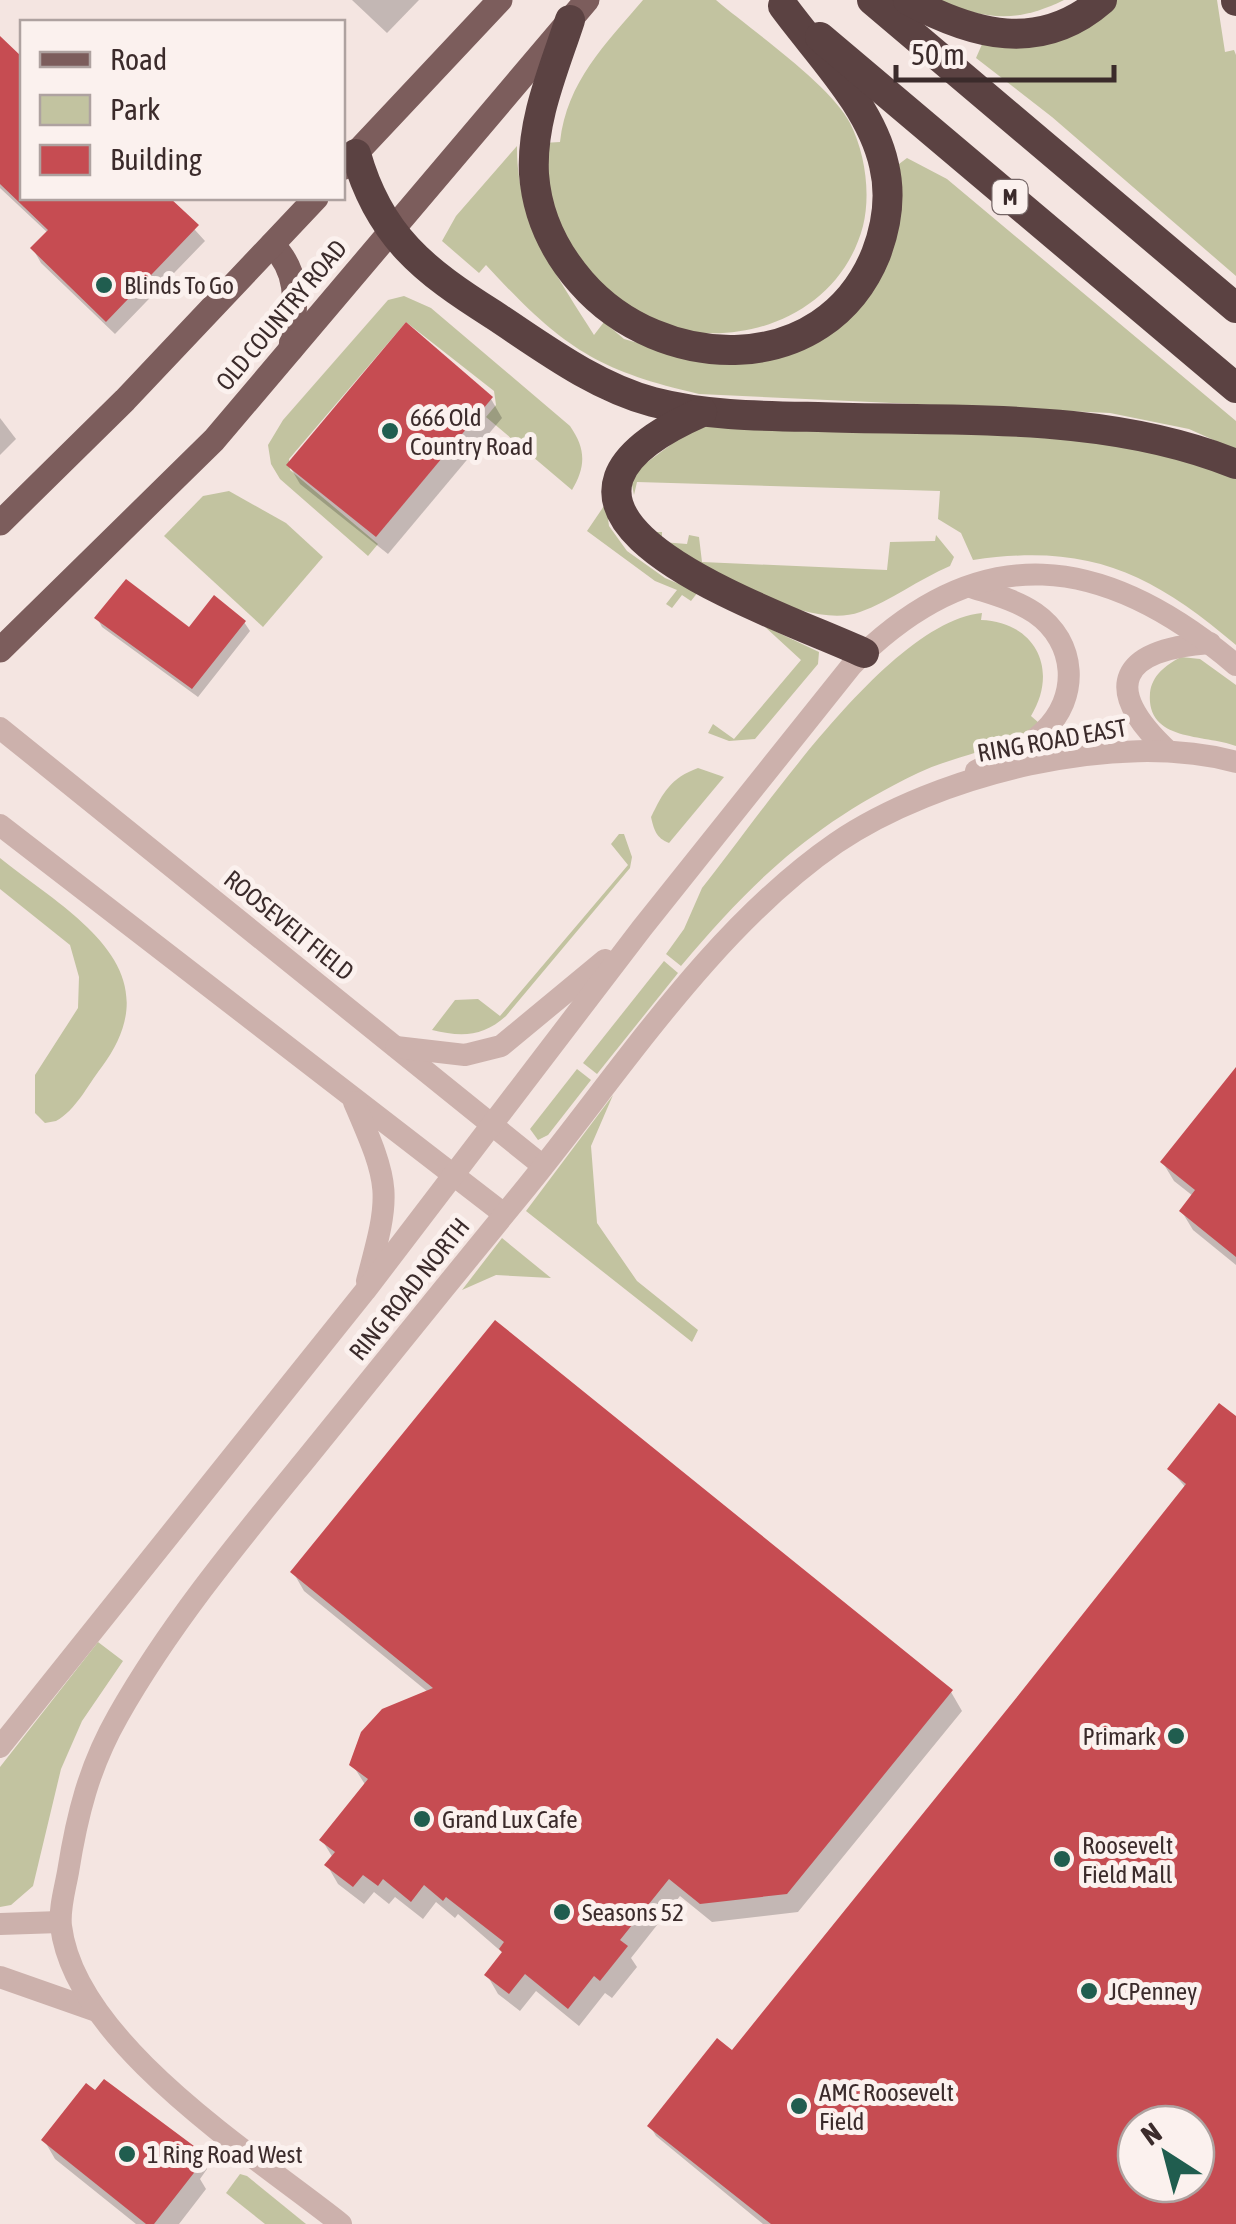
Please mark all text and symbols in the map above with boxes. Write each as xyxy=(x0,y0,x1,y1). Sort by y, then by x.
legend xyxy=(20,20,345,200)
scale bar xyxy=(896,20,1114,82)
text: 50 m xyxy=(911,37,965,71)
text: Road xyxy=(110,42,167,76)
text: Park xyxy=(110,92,160,126)
text: Building xyxy=(110,142,202,176)
road number: M xyxy=(992,180,1028,214)
street label: OLD COUNTRY ROAD xyxy=(210,234,352,396)
place label: Blinds To Go xyxy=(124,271,234,299)
marker: Blinds To Go xyxy=(93,274,115,296)
place label: 666 Old Country Road xyxy=(410,403,533,460)
marker: 666 Old Country Road xyxy=(379,420,401,442)
street label: RING ROAD EAST xyxy=(975,713,1129,767)
street label: ROOSEVELT FIELD xyxy=(219,864,359,986)
street label: RING ROAD NORTH xyxy=(343,1213,475,1365)
place label: Primark xyxy=(1083,1722,1156,1750)
marker: Primark xyxy=(1165,1725,1187,1747)
place label: Grand Lux Cafe xyxy=(442,1805,578,1833)
marker: Grand Lux Cafe xyxy=(411,1808,433,1830)
place label: Roosevelt Field Mall xyxy=(1082,1831,1173,1888)
marker: Roosevelt Field Mall xyxy=(1051,1848,1073,1870)
place label: Seasons 52 xyxy=(582,1898,684,1926)
marker: Seasons 52 xyxy=(551,1901,573,1923)
place label: JCPenney xyxy=(1109,1977,1197,2005)
marker: JCPenney xyxy=(1078,1980,1100,2002)
place label: AMC Roosevelt Field xyxy=(819,2078,954,2135)
marker: AMC Roosevelt Field xyxy=(788,2095,810,2117)
north arrow xyxy=(1116,2104,1216,2204)
text: N xyxy=(1135,2116,1167,2152)
place label: 1 Ring Road West xyxy=(147,2140,303,2168)
marker: 1 Ring Road West xyxy=(116,2143,138,2165)

